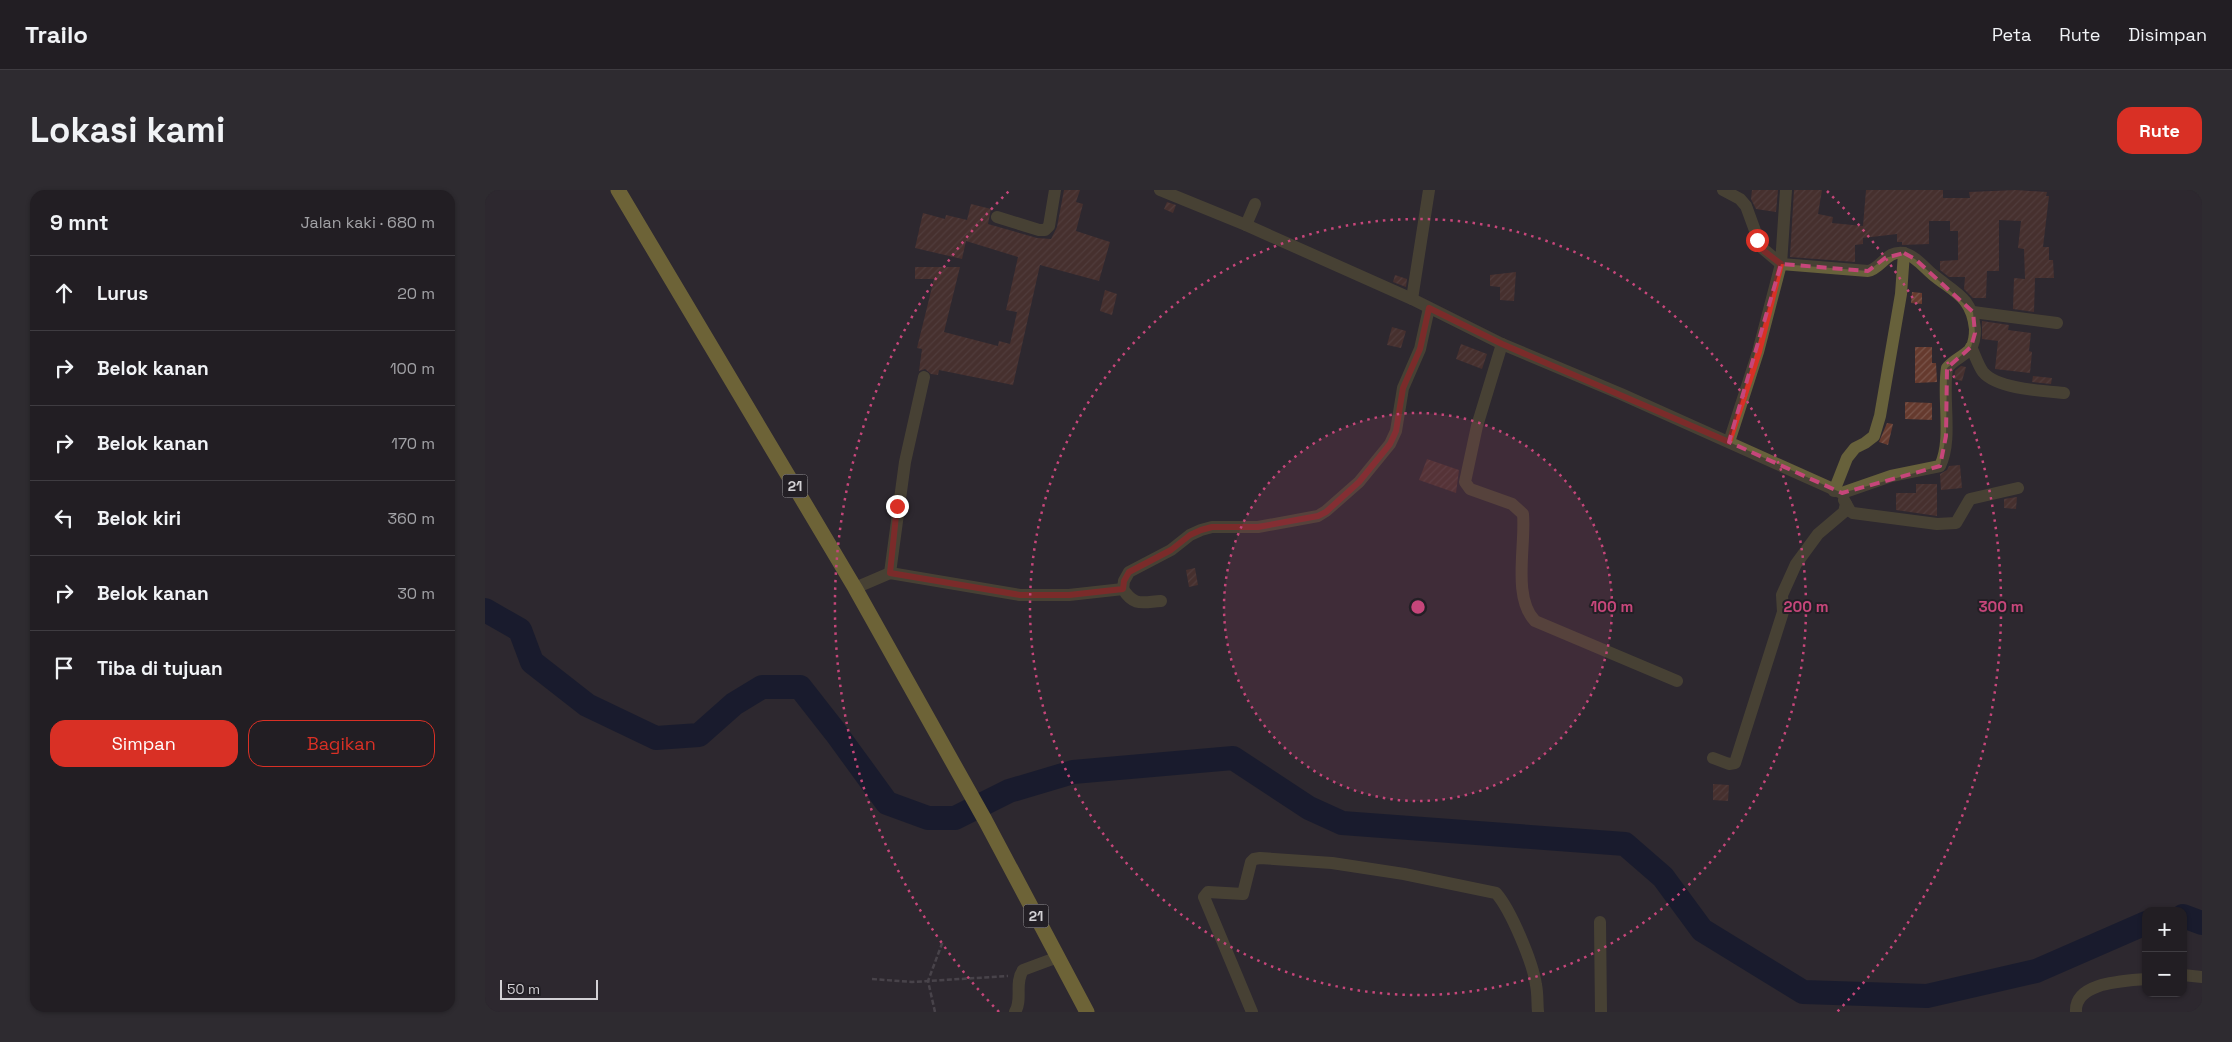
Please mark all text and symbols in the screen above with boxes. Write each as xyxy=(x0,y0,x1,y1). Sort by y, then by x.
text: Trailo xyxy=(25,19,88,50)
text: Peta xyxy=(1992,23,2031,46)
text: Rute xyxy=(2059,23,2100,46)
text: Disimpan xyxy=(2128,23,2207,46)
button: Rute xyxy=(2117,107,2202,154)
text: Lokasi kami xyxy=(30,108,225,152)
text: 9 mnt xyxy=(50,209,108,236)
text: Jalan kaki · 680 m xyxy=(300,212,435,233)
route start xyxy=(1746,229,1769,252)
icon: ahead xyxy=(50,279,78,307)
text: Lurus xyxy=(97,281,148,306)
text: 20 m xyxy=(397,283,435,304)
icon: right xyxy=(50,354,78,382)
text: Belok kanan xyxy=(97,356,209,381)
text: 100 m xyxy=(390,358,435,379)
icon: right xyxy=(50,429,78,457)
text: Belok kanan xyxy=(97,431,209,456)
text: 170 m xyxy=(391,433,435,454)
road number: 21 xyxy=(783,474,807,498)
route end xyxy=(886,495,909,518)
icon: left xyxy=(50,504,78,532)
text: Belok kiri xyxy=(97,506,181,531)
text: 360 m xyxy=(387,508,435,529)
icon: right xyxy=(50,579,78,607)
text: Belok kanan xyxy=(97,581,209,606)
text: 30 m xyxy=(397,583,435,604)
text: 100 m xyxy=(1591,597,1633,616)
text: 200 m xyxy=(1784,597,1828,616)
text: 300 m xyxy=(1978,597,2024,616)
centre of rings xyxy=(1409,598,1427,616)
icon: arrive xyxy=(50,654,78,682)
text: Tiba di tujuan xyxy=(97,656,223,681)
button: Simpan xyxy=(50,720,238,767)
button: Bagikan xyxy=(248,720,435,767)
road number: 21 xyxy=(1023,904,1049,928)
map controls xyxy=(2142,907,2187,997)
button: + xyxy=(2142,907,2187,952)
button: − xyxy=(2142,952,2187,997)
scale bar xyxy=(500,977,597,1000)
text: 50 m xyxy=(507,980,540,998)

